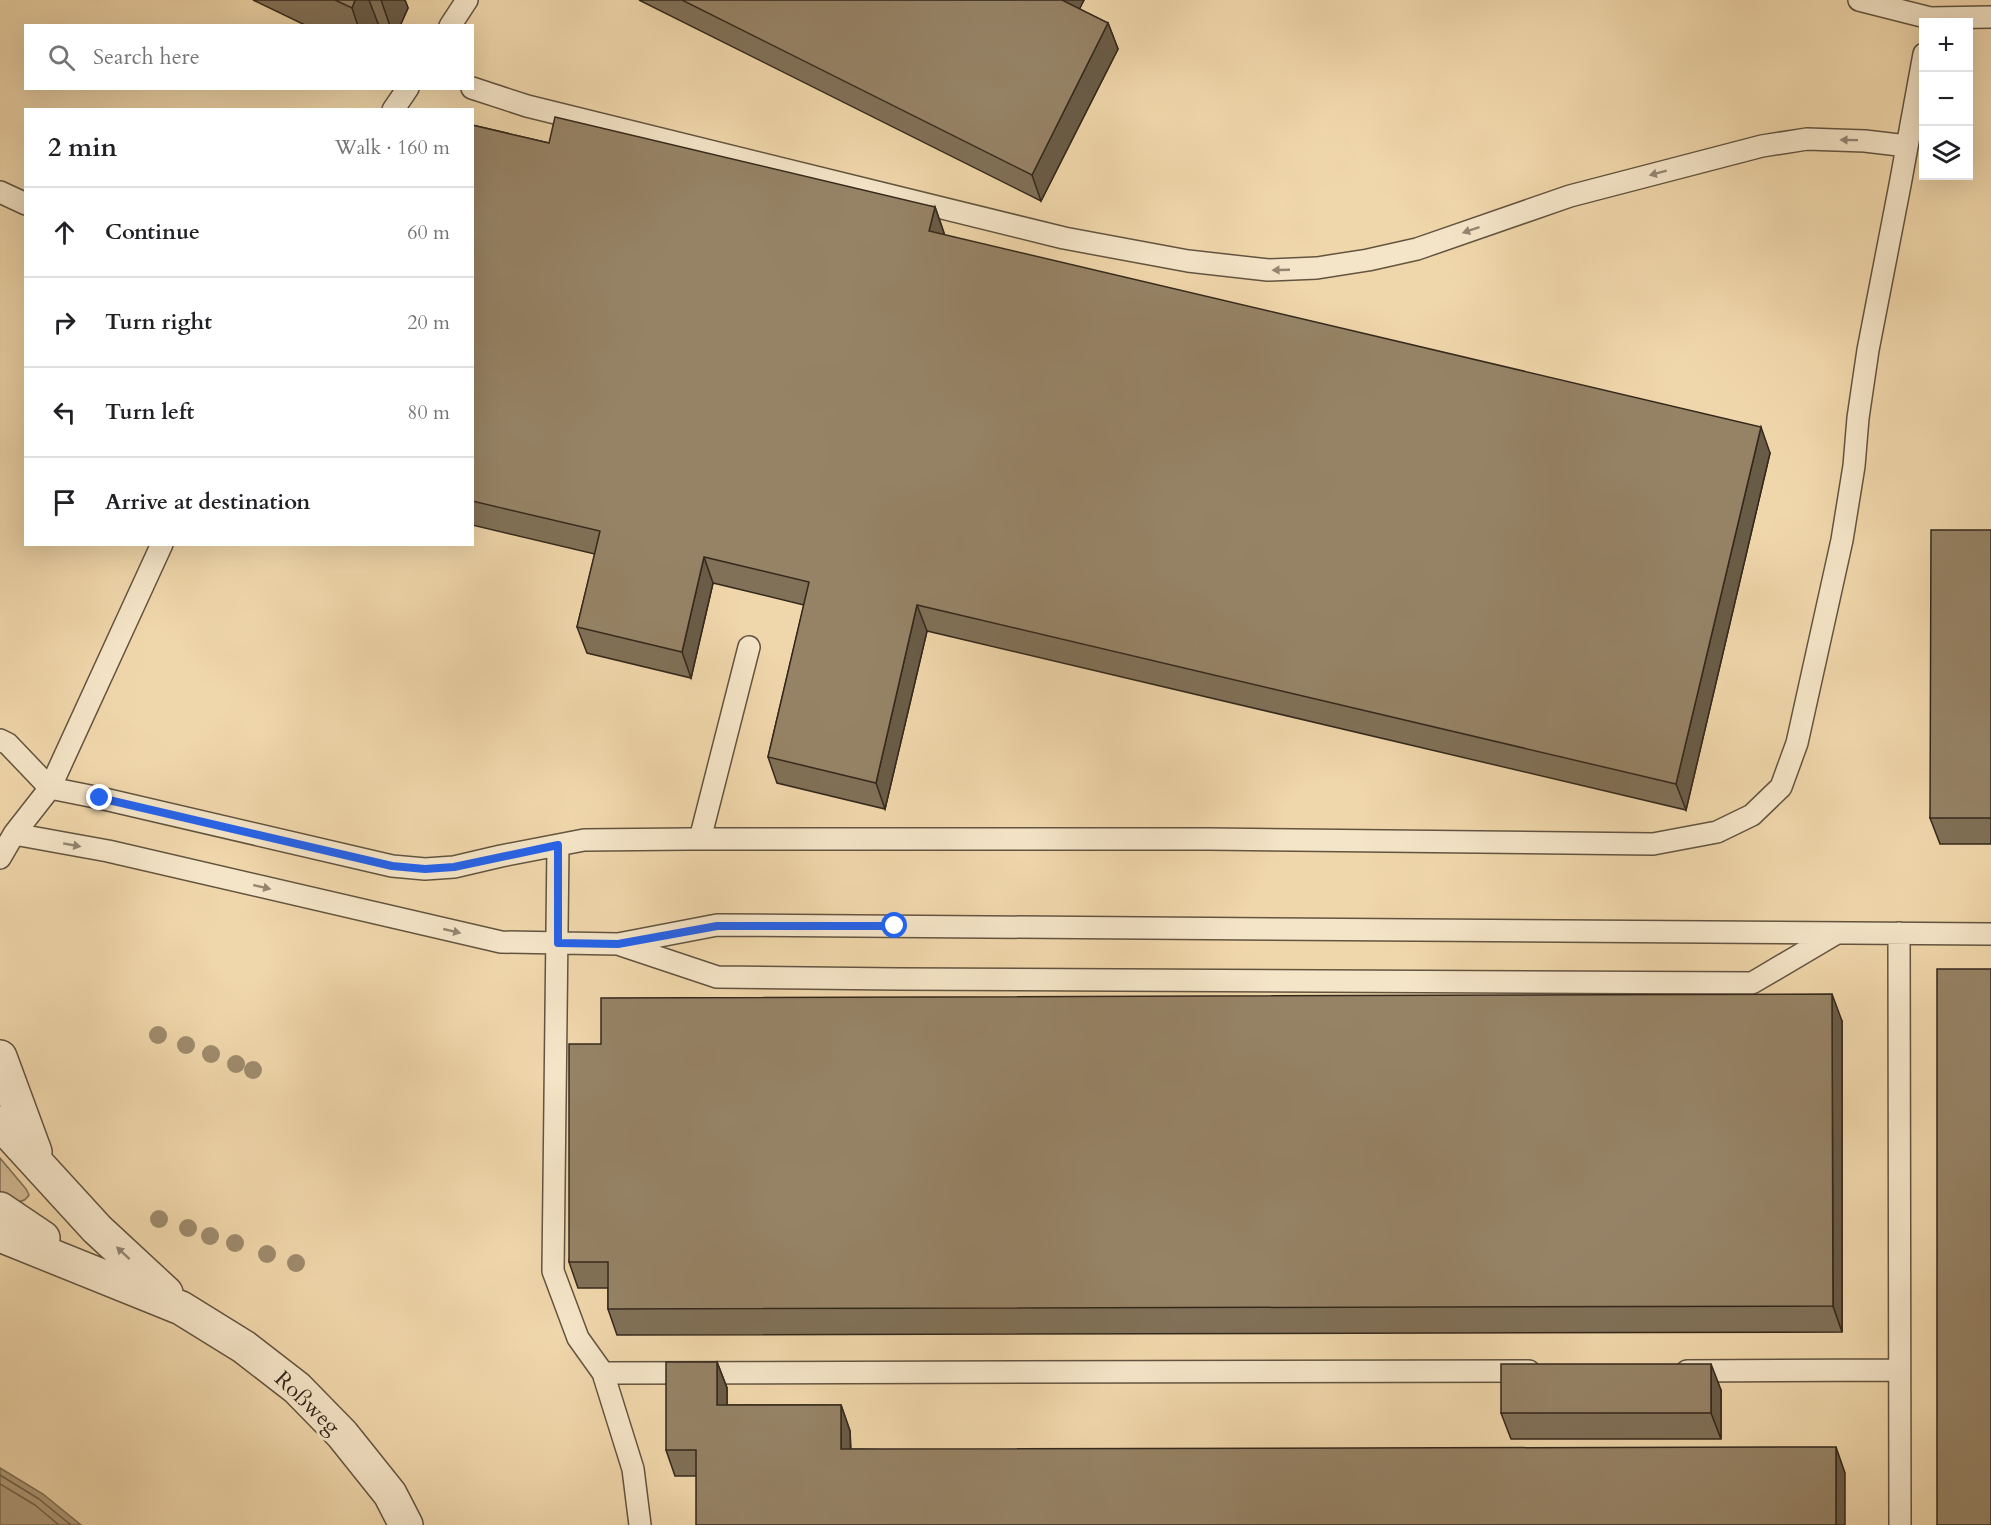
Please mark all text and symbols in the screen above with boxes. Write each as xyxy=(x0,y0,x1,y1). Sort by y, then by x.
map controls xyxy=(1919,18,1973,180)
button: + xyxy=(1919,18,1973,72)
search box xyxy=(24,24,474,90)
icon: search xyxy=(45,41,78,74)
text: Search here xyxy=(93,42,200,72)
button: − xyxy=(1919,72,1973,126)
button: layers xyxy=(1919,126,1973,180)
text: 2 min xyxy=(48,130,117,165)
text: Walk · 160 m xyxy=(335,134,450,161)
one-way arrow xyxy=(1839,136,1858,145)
one-way arrow xyxy=(1649,169,1667,179)
icon: ahead xyxy=(48,216,81,249)
text: Continue xyxy=(105,217,200,247)
text: 60 m xyxy=(407,219,450,246)
one-way arrow xyxy=(1462,226,1480,236)
one-way arrow xyxy=(1272,265,1291,274)
icon: right xyxy=(48,306,81,339)
text: Turn right xyxy=(105,307,212,337)
text: 20 m xyxy=(407,309,450,336)
icon: left xyxy=(48,396,81,429)
text: Turn left xyxy=(105,397,194,427)
text: 80 m xyxy=(407,399,450,426)
icon: arrive xyxy=(48,486,81,519)
text: Arrive at destination xyxy=(105,487,310,517)
route end xyxy=(86,784,112,810)
one-way arrow xyxy=(63,840,82,849)
one-way arrow xyxy=(253,883,272,892)
route start xyxy=(881,912,907,938)
one-way arrow xyxy=(443,927,462,936)
one-way arrow xyxy=(116,1247,130,1261)
street label: Roßweg xyxy=(268,1364,347,1442)

